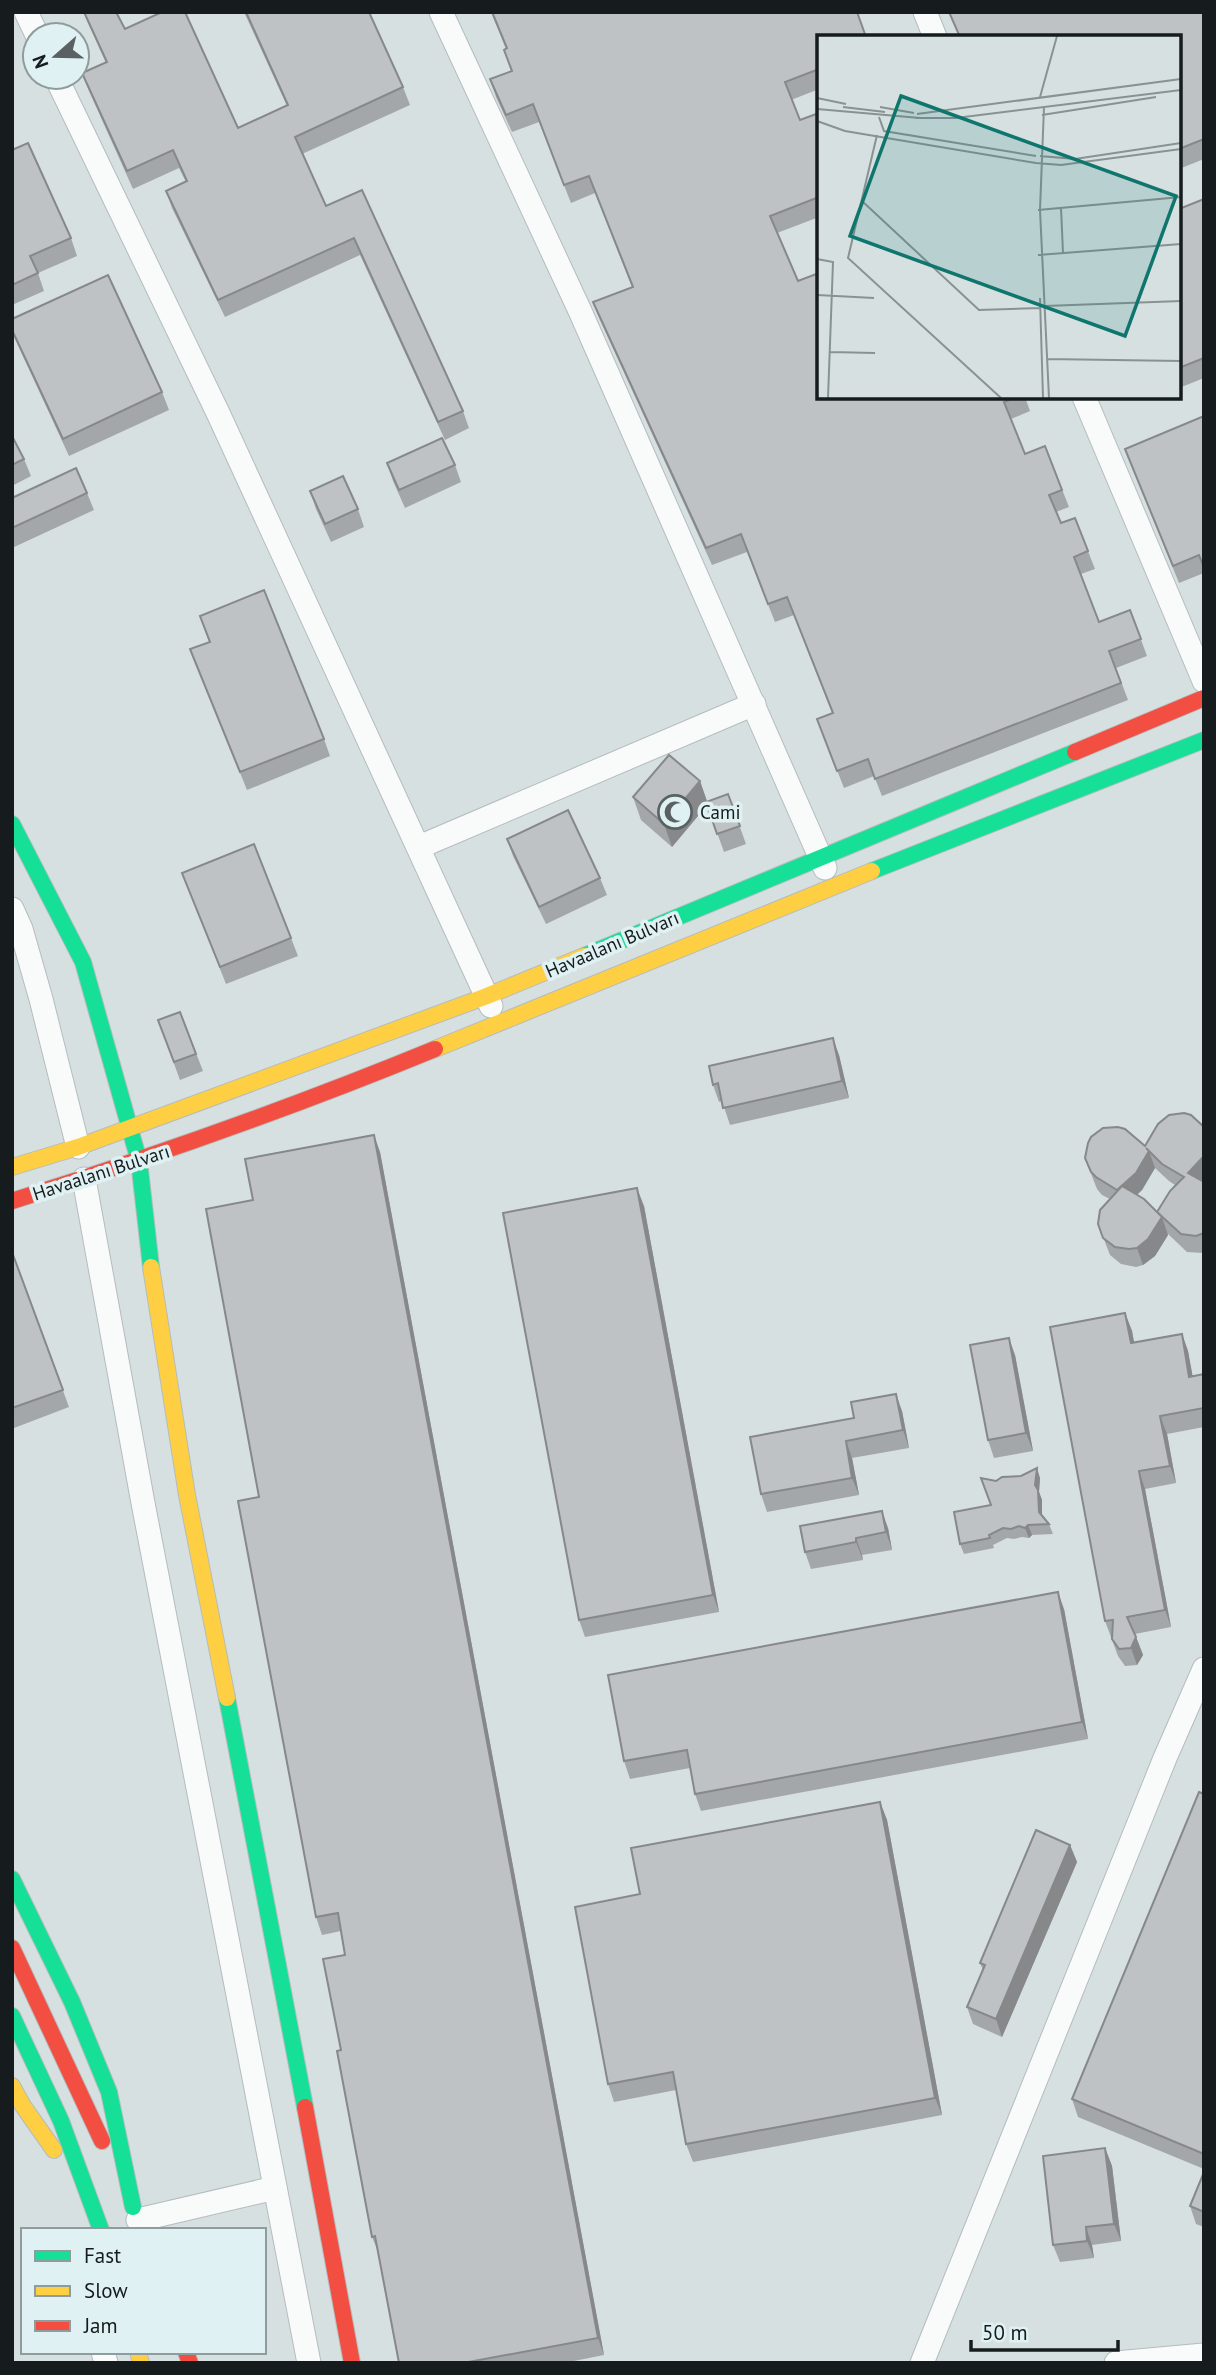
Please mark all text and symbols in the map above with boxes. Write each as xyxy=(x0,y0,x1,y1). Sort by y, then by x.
north arrow xyxy=(21,21,91,91)
inset map xyxy=(817,35,1181,399)
text: N xyxy=(27,52,53,72)
mosque icon: Cami xyxy=(656,793,694,831)
place label: Cami xyxy=(700,800,740,824)
street label: Havaalanı Bulvarı xyxy=(542,905,682,983)
street label: Havaalanı Bulvarı xyxy=(29,1139,173,1205)
legend xyxy=(21,2228,266,2354)
text: Fast xyxy=(84,2242,121,2269)
text: Slow xyxy=(84,2277,128,2304)
scale bar xyxy=(971,2308,1118,2352)
text: Jam xyxy=(83,2312,118,2339)
text: 50 m xyxy=(982,2319,1028,2346)

